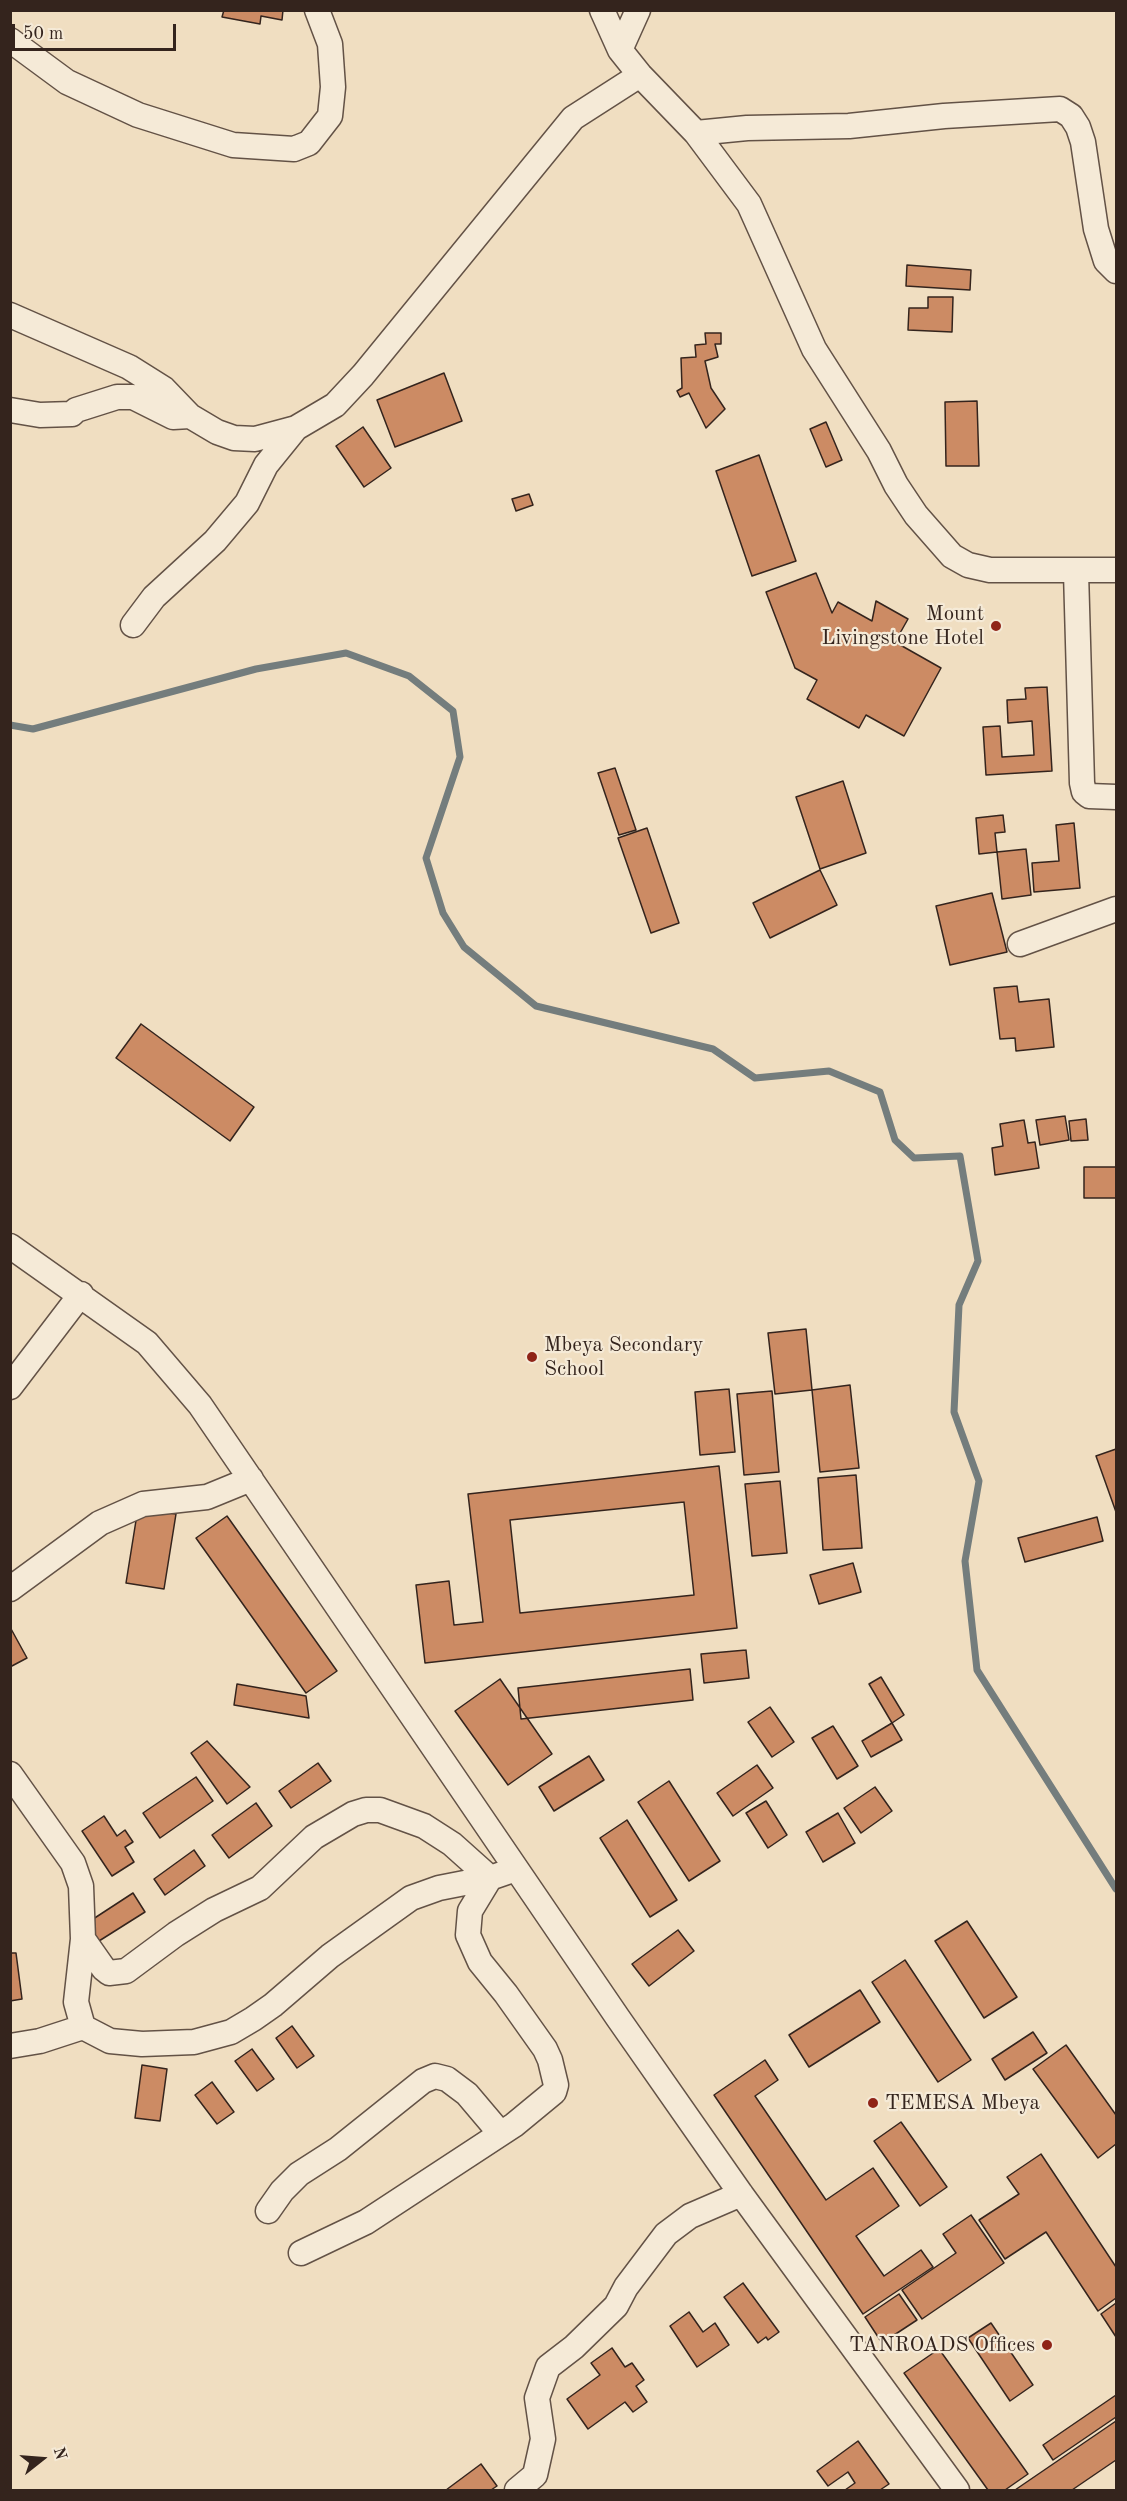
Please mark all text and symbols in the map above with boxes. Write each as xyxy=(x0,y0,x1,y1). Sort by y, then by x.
scale bar xyxy=(15,12,178,50)
text: 50 m xyxy=(23,25,63,43)
place label: Mount Livingstone Hotel xyxy=(821,601,984,651)
marker: Mount Livingstone Hotel xyxy=(989,619,1003,633)
place label: Mbeya Secondary School xyxy=(544,1332,703,1382)
marker: Mbeya Secondary School xyxy=(525,1350,539,1364)
place label: TEMESA Mbeya xyxy=(885,2090,1040,2116)
marker: TEMESA Mbeya xyxy=(866,2096,880,2110)
place label: TANROADS Offices xyxy=(849,2332,1035,2358)
marker: TANROADS Offices xyxy=(1040,2338,1054,2352)
north arrow xyxy=(12,2429,72,2489)
text: N xyxy=(50,2446,69,2462)

